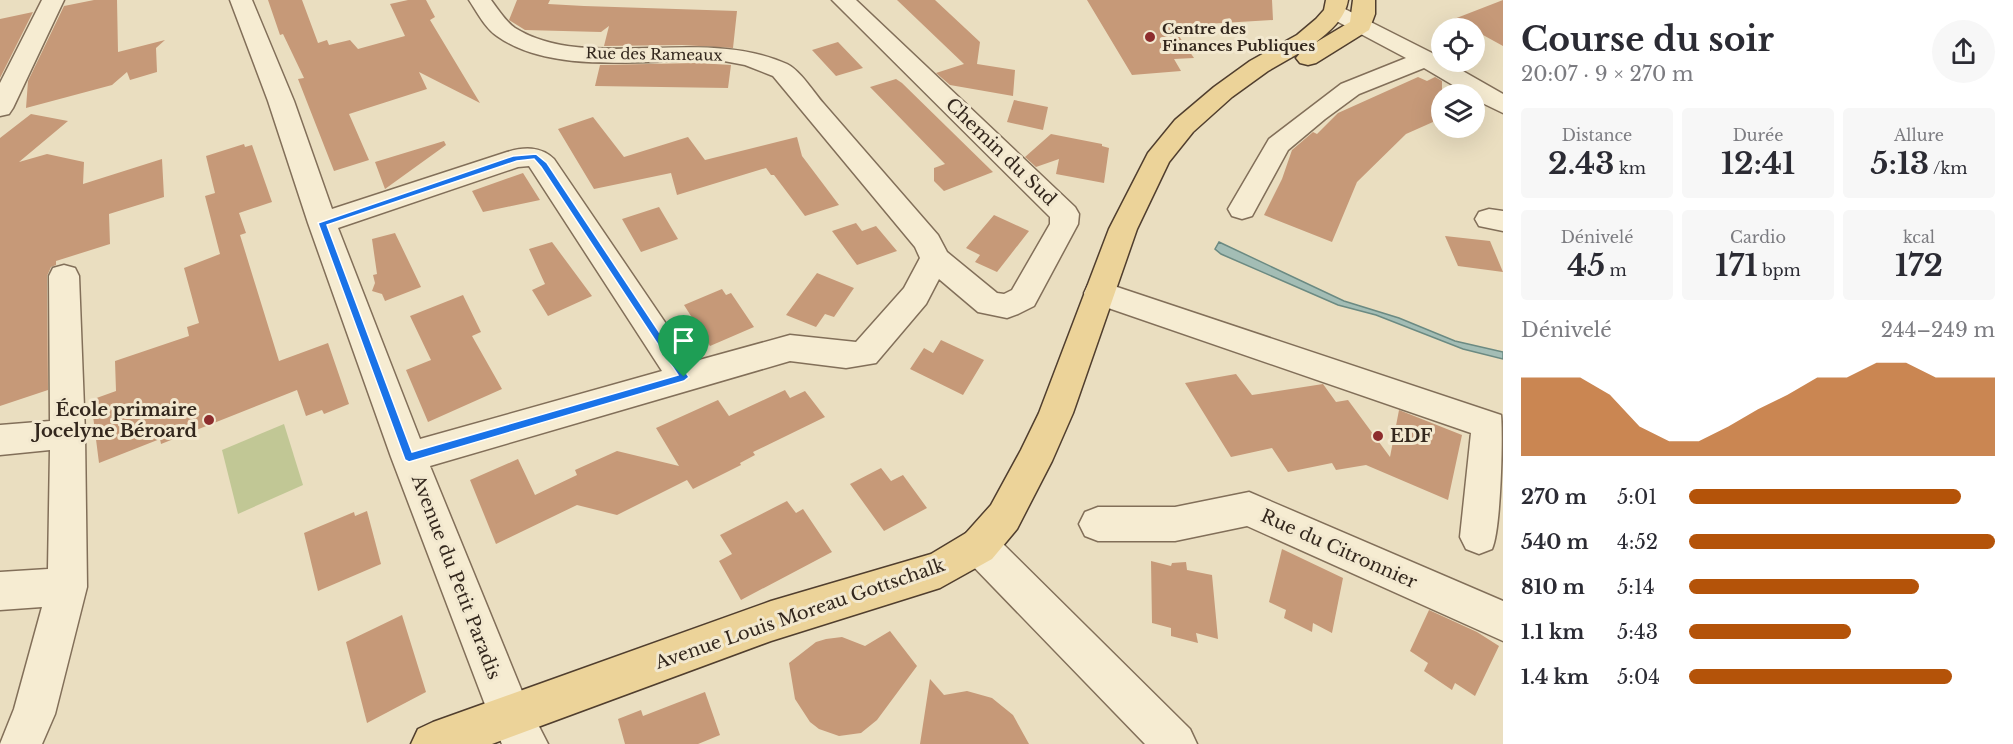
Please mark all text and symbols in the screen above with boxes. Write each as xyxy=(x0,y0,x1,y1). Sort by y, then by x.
map controls xyxy=(1431,18,1485,138)
button: locate xyxy=(1431,18,1485,72)
place label: Centre des Finances Publiques xyxy=(1162,19,1315,55)
text: Course du soir xyxy=(1521,19,1774,60)
button: share xyxy=(1932,20,1995,83)
marker: Centre des Finances Publiques xyxy=(1143,30,1157,44)
street label: Rue des Rameaux xyxy=(585,43,723,65)
text: 20:07 · 9 × 270 m xyxy=(1521,62,1693,86)
button: layers xyxy=(1431,84,1485,138)
street label: Chemin du Sud xyxy=(941,94,1061,210)
text: Distance xyxy=(1562,125,1632,145)
text: Durée xyxy=(1733,125,1783,145)
text: Allure xyxy=(1894,125,1944,145)
text: 2.43 xyxy=(1548,145,1614,182)
text: 12:41 xyxy=(1721,145,1795,182)
text: 5:13 xyxy=(1871,145,1929,182)
text: km xyxy=(1614,158,1646,178)
text: /km xyxy=(1929,158,1967,178)
text: Dénivelé xyxy=(1561,227,1633,247)
text: Cardio xyxy=(1730,227,1786,247)
text: kcal xyxy=(1903,227,1935,247)
text: 45 xyxy=(1567,247,1605,284)
text: 171 xyxy=(1715,247,1758,284)
text: 172 xyxy=(1895,247,1943,284)
text: m xyxy=(1605,260,1627,280)
text: bpm xyxy=(1758,260,1801,280)
pin xyxy=(658,315,709,377)
text: Dénivelé xyxy=(1521,318,1612,342)
text: 244–249 m xyxy=(1881,318,1995,342)
icon: arrive xyxy=(667,324,700,357)
place label: École primaire Jocelyne Béroard xyxy=(30,398,198,442)
marker: École primaire Jocelyne Béroard xyxy=(202,413,216,427)
place label: EDF xyxy=(1390,425,1433,447)
marker: EDF xyxy=(1371,429,1385,443)
street label: Avenue du Petit Paradis xyxy=(406,471,505,682)
text: 270 m xyxy=(1521,485,1587,509)
text: 5:01 xyxy=(1617,485,1657,509)
street label: Rue du Citronnier xyxy=(1258,505,1421,593)
text: 540 m xyxy=(1521,530,1589,554)
text: 4:52 xyxy=(1617,530,1658,554)
street label: Avenue Louis Moreau Gottschalk xyxy=(651,554,948,674)
text: 810 m xyxy=(1521,575,1585,599)
text: 5:14 xyxy=(1617,575,1655,599)
text: 1.1 km xyxy=(1521,620,1584,644)
text: 5:43 xyxy=(1617,620,1658,644)
text: 1.4 km xyxy=(1521,665,1589,689)
text: 5:04 xyxy=(1617,665,1660,689)

